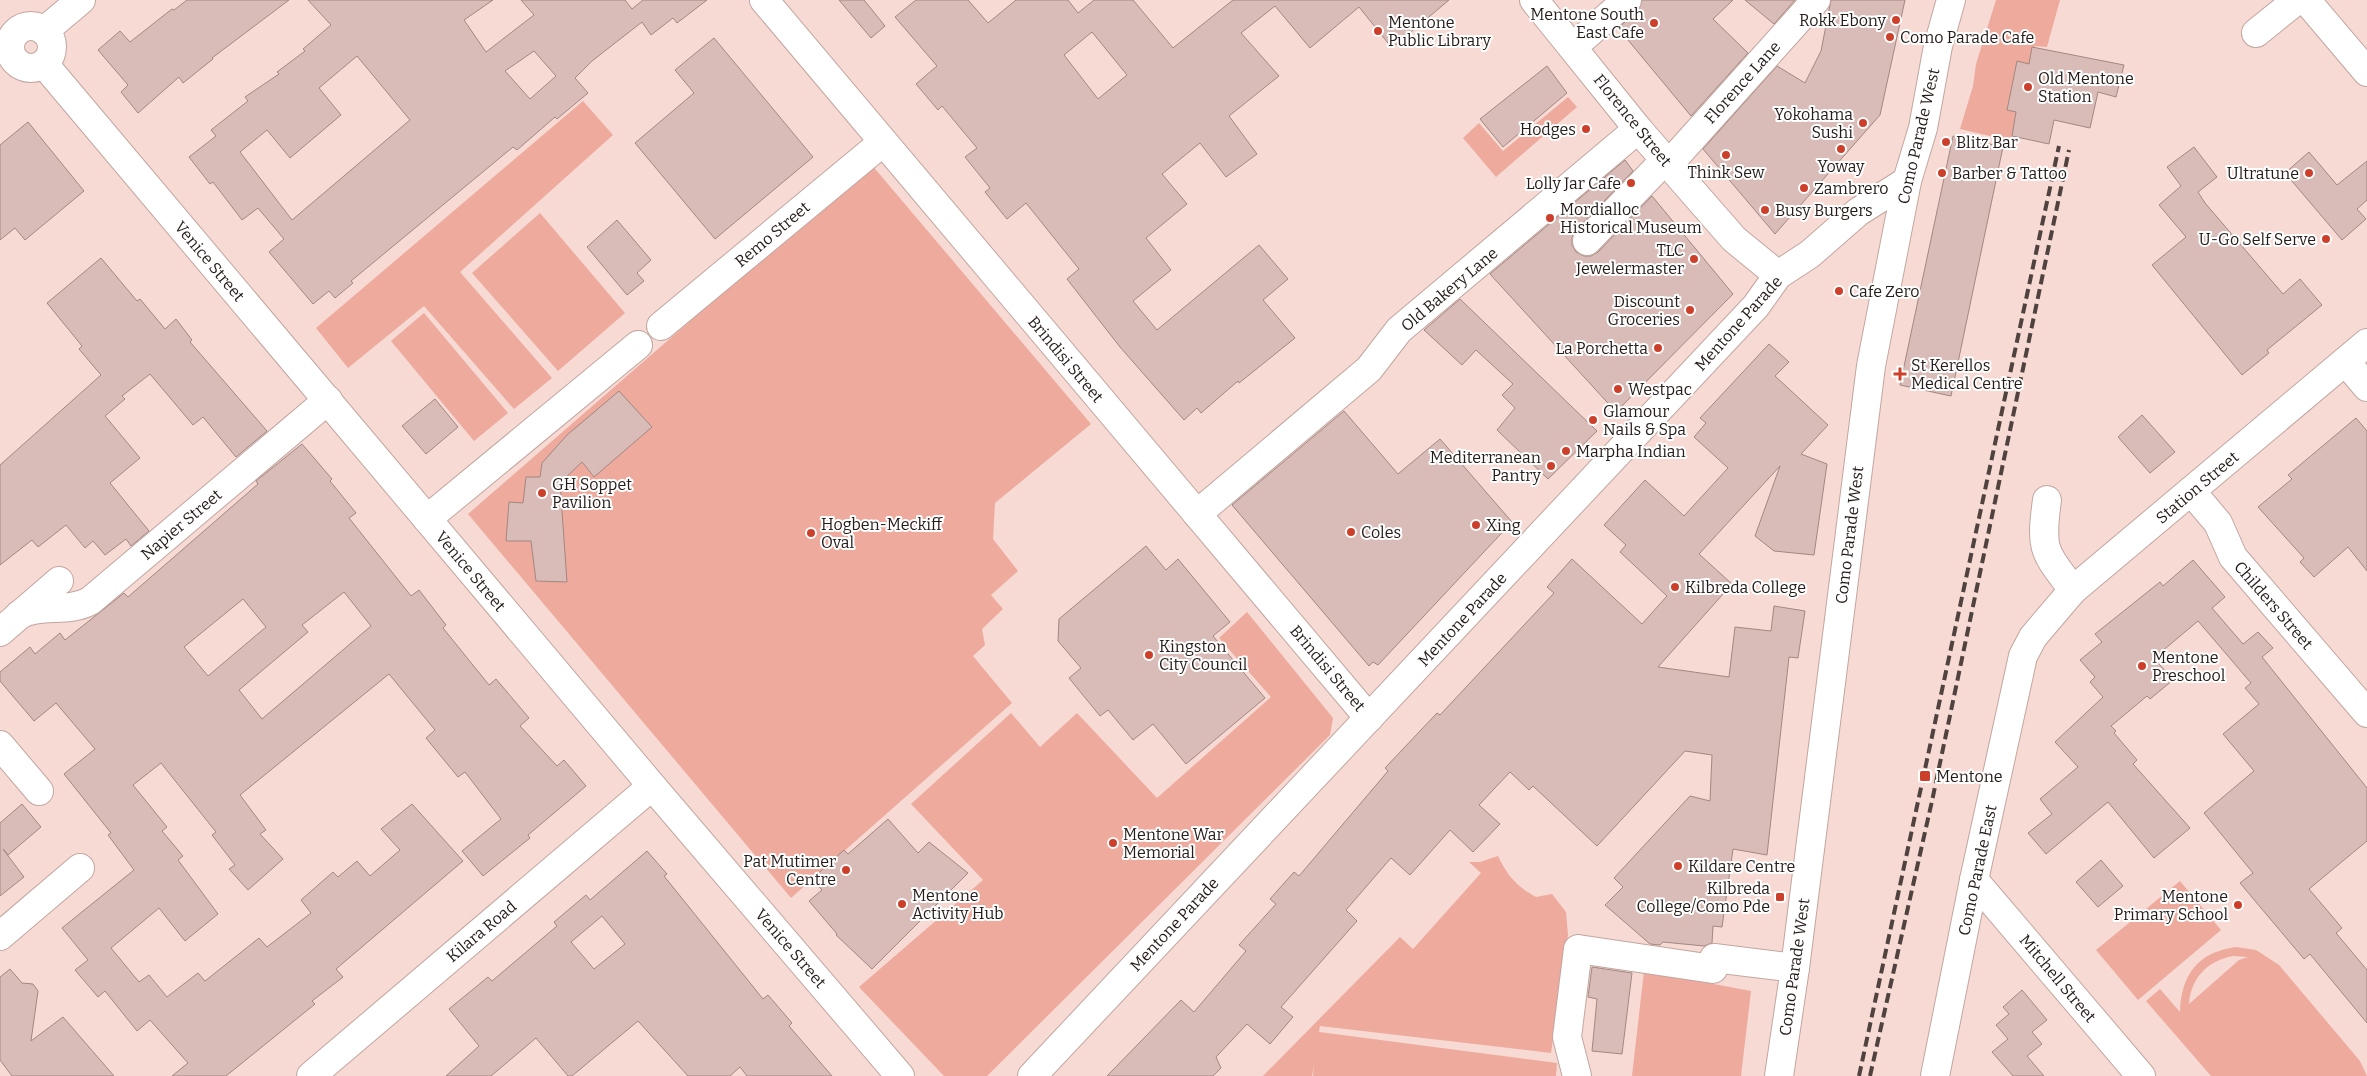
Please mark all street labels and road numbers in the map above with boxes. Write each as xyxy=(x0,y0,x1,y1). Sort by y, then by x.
street label: Florence Lane xyxy=(1700,37,1784,127)
street label: Como Parade West xyxy=(1894,66,1943,206)
street label: Florence Street xyxy=(1590,70,1676,170)
street label: Remo Street xyxy=(731,197,814,271)
street label: Venice Street xyxy=(171,217,249,305)
street label: Old Bakery Lane xyxy=(1397,243,1502,335)
street label: Mentone Parade xyxy=(1691,272,1786,375)
street label: Brindisi Street xyxy=(1024,312,1107,406)
street label: Station Street xyxy=(2152,447,2243,527)
street label: Como Parade West xyxy=(1832,465,1867,605)
street label: Napier Street xyxy=(137,485,226,564)
street label: Venice Street xyxy=(432,527,510,615)
street label: Childers Street xyxy=(2230,557,2317,653)
street label: Mentone Parade xyxy=(1414,569,1511,670)
street label: Brindisi Street xyxy=(1286,621,1369,715)
street label: Como Parade East xyxy=(1954,803,2001,937)
street label: Mentone Parade xyxy=(1126,874,1223,975)
street label: Kilara Road xyxy=(443,896,520,966)
street label: Como Parade West xyxy=(1775,897,1814,1037)
street label: Venice Street xyxy=(751,905,830,992)
street label: Mitchell Street xyxy=(2015,931,2100,1026)

